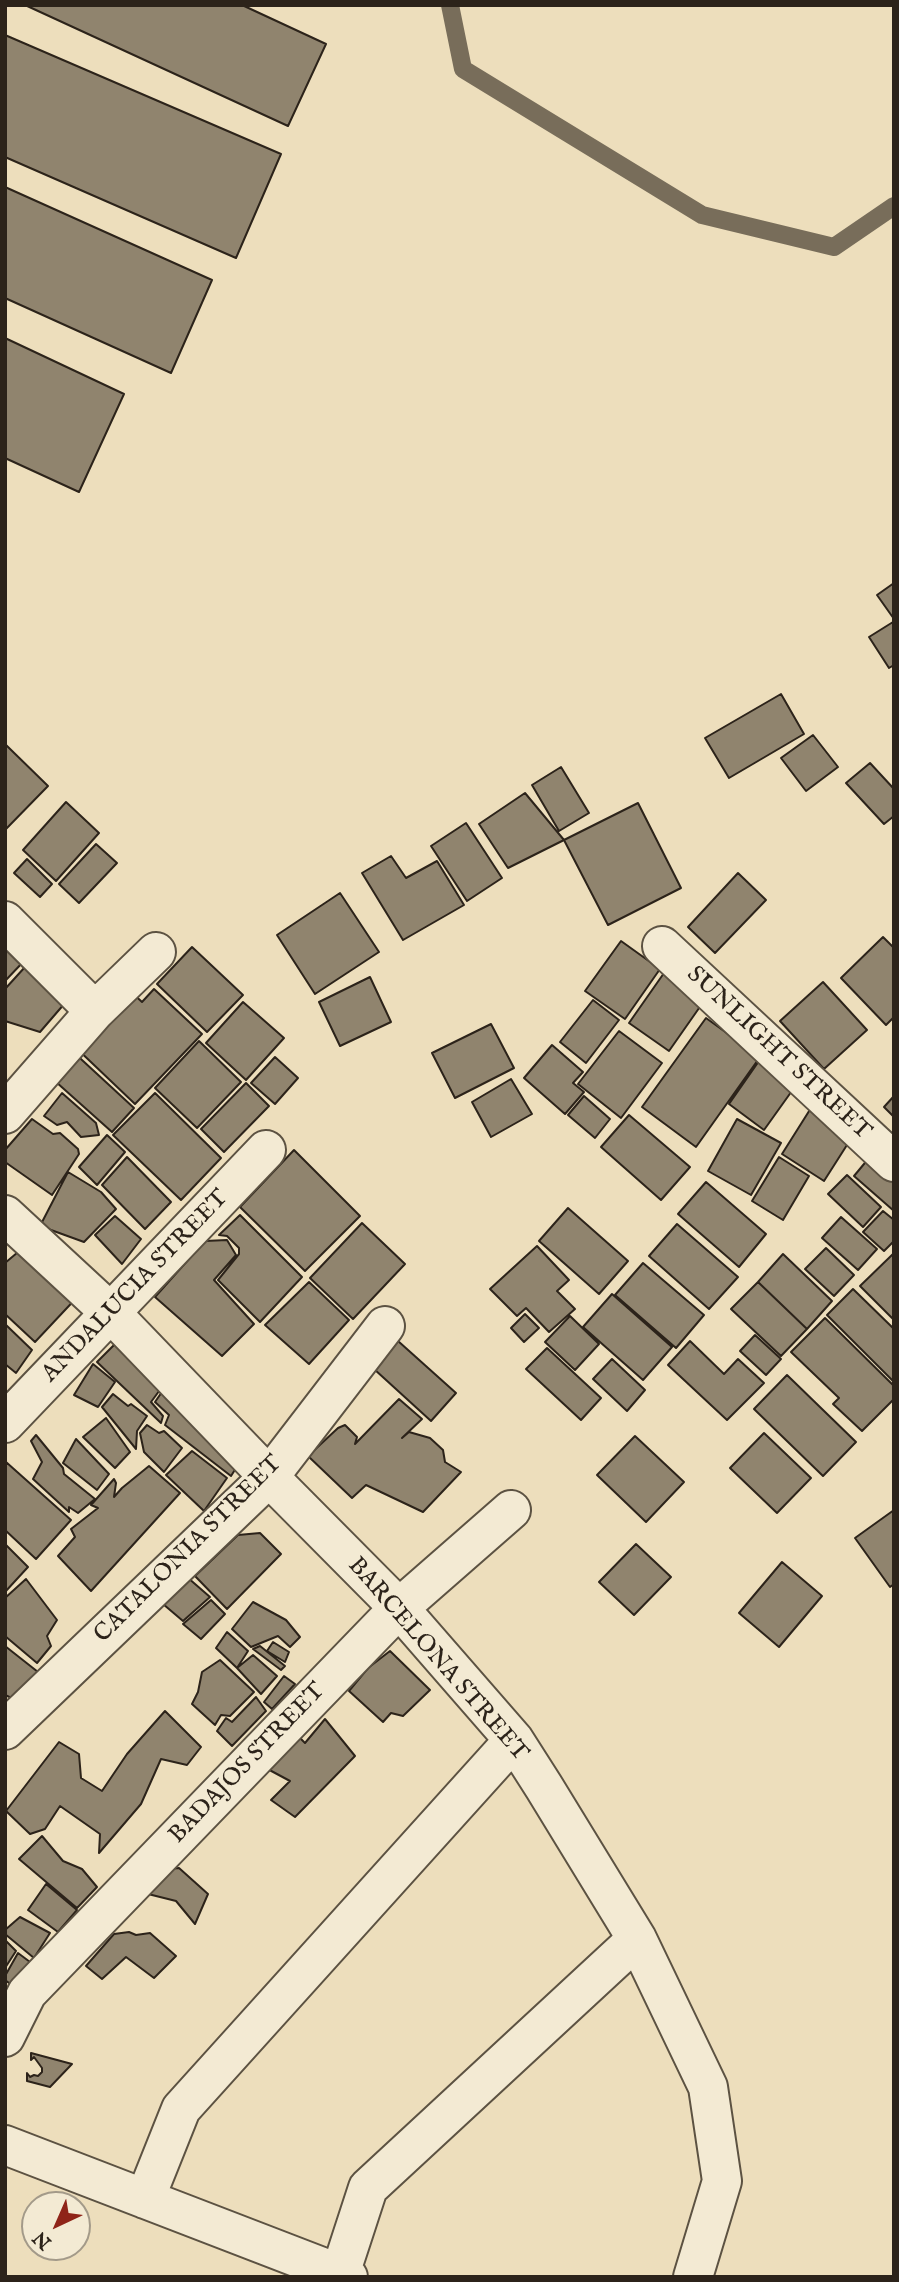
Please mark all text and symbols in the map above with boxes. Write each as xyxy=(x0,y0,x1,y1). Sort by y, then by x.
street label: SUNLIGHT STREET xyxy=(680,961,876,1147)
street label: ANDALUCIA STREET xyxy=(37,1185,235,1389)
street label: CATALONIA STREET xyxy=(89,1450,289,1650)
street label: BARCELONA STREET xyxy=(341,1552,533,1768)
street label: BADAJOS STREET xyxy=(164,1678,332,1850)
north arrow xyxy=(21,2191,91,2261)
text: N xyxy=(29,2225,57,2254)

